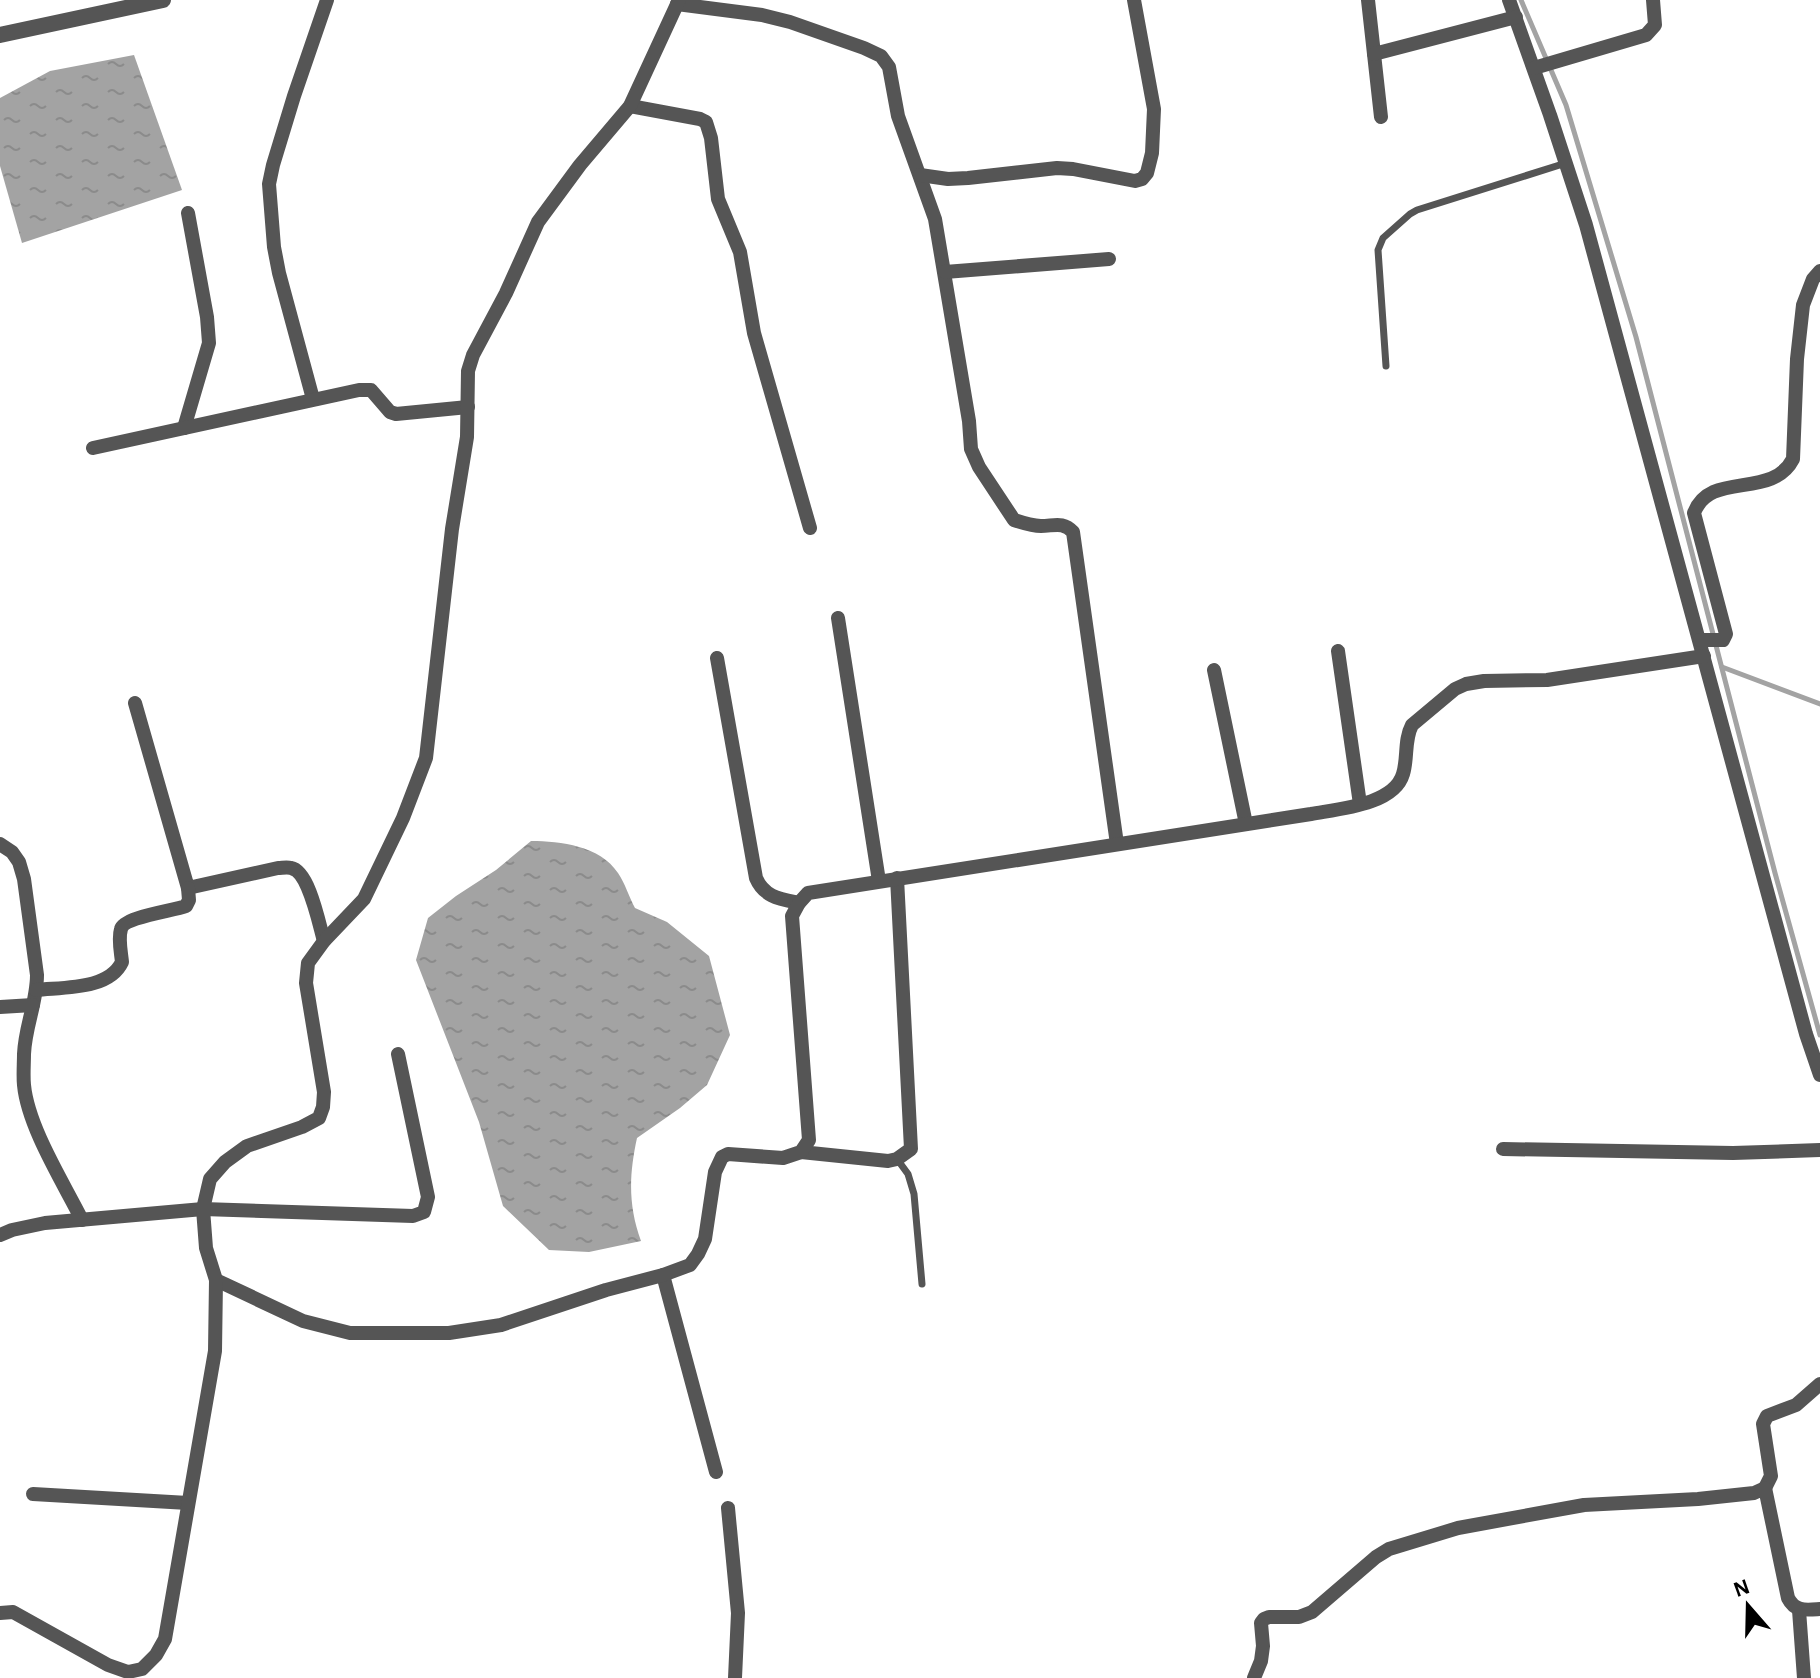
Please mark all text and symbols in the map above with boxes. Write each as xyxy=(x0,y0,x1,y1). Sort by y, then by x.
north arrow xyxy=(1708,1566,1788,1646)
text: N xyxy=(1731,1575,1752,1601)

